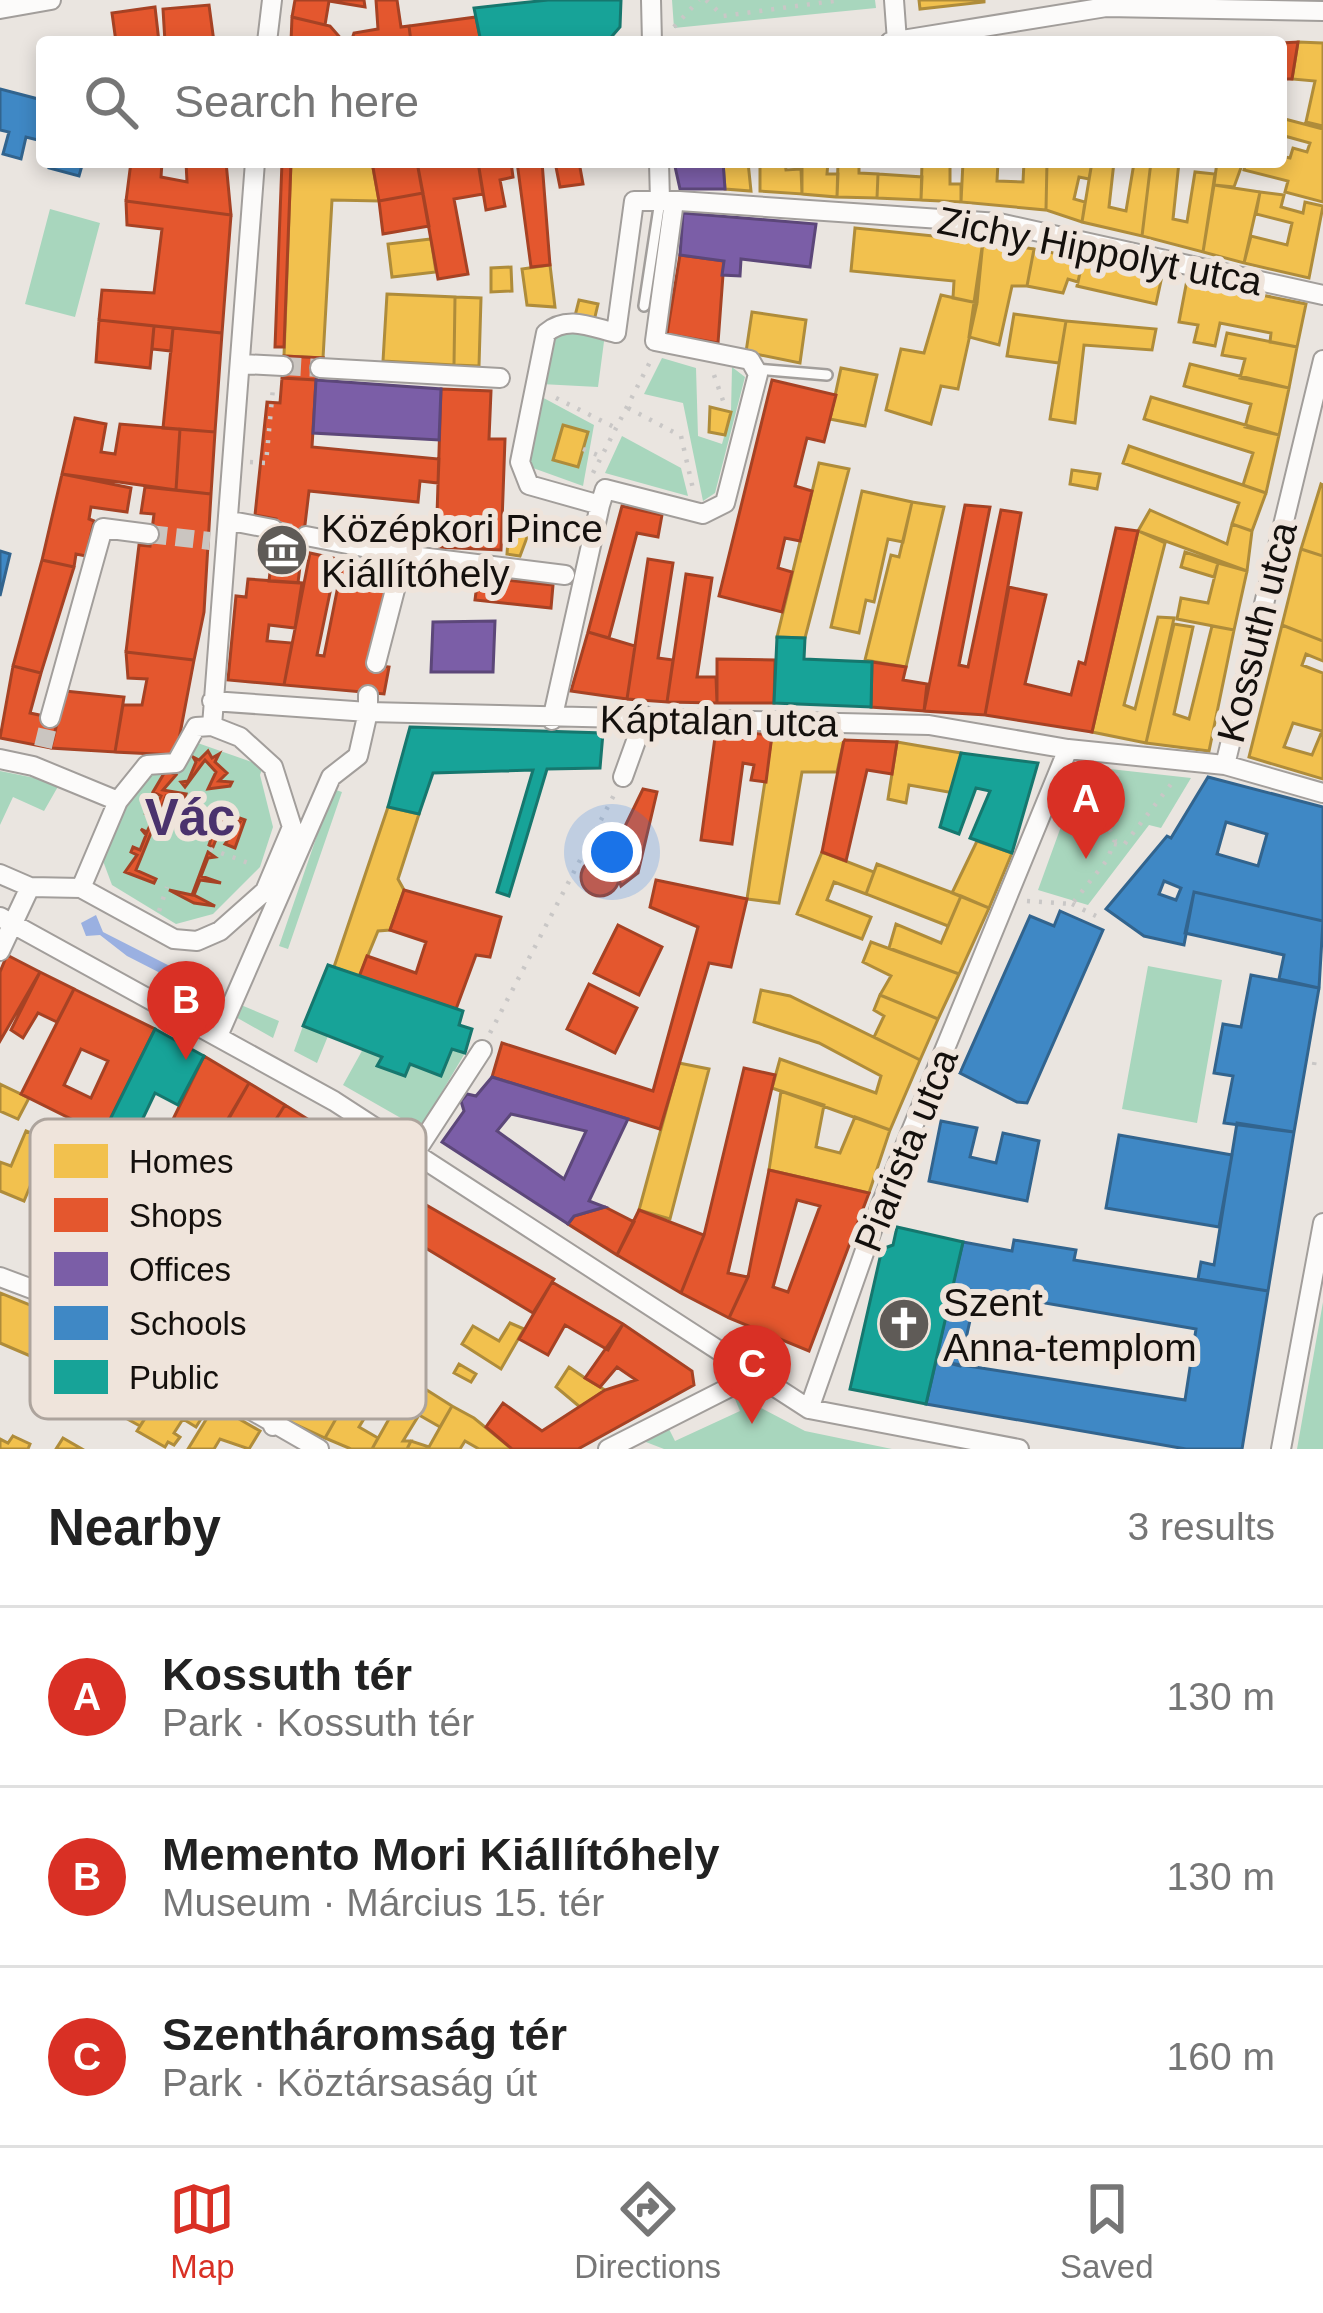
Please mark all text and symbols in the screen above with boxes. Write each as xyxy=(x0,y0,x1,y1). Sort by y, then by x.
search box xyxy=(36,36,1287,168)
icon: search xyxy=(78,69,144,135)
text: Search here xyxy=(174,76,419,127)
street label: Zichy Hippolyt utca xyxy=(934,198,1266,304)
place label: Középkori Pince Kiállítóhely xyxy=(321,507,603,595)
street label: Kossuth utca xyxy=(1209,517,1305,747)
museum icon: Középkori Pince Kiállítóhely xyxy=(254,522,310,578)
street label: Káptalan utca xyxy=(599,697,839,745)
pin: A xyxy=(1047,760,1125,859)
district label: Vác xyxy=(145,789,235,846)
your location xyxy=(582,822,642,882)
pin: B xyxy=(147,961,225,1060)
street label: Piarista utca xyxy=(846,1042,966,1258)
legend xyxy=(30,1119,426,1419)
text: Homes xyxy=(129,1143,234,1180)
text: Shops xyxy=(129,1197,223,1234)
text: Offices xyxy=(129,1251,231,1288)
place label: Szent Anna-templom xyxy=(943,1281,1197,1369)
church icon: Szent Anna-templom xyxy=(876,1296,932,1352)
text: Schools xyxy=(129,1305,246,1342)
pin: C xyxy=(713,1325,791,1424)
text: Public xyxy=(129,1359,219,1396)
text: Nearby xyxy=(48,1499,221,1556)
text: 3 results xyxy=(1128,1505,1275,1548)
text: Kossuth tér xyxy=(162,1649,412,1700)
text: A xyxy=(73,1675,101,1718)
text: 130 m xyxy=(1167,1675,1275,1718)
text: Park · Kossuth tér xyxy=(162,1701,474,1744)
text: Memento Mori Kiállítóhely xyxy=(162,1829,720,1880)
text: B xyxy=(73,1855,101,1898)
text: 130 m xyxy=(1167,1855,1275,1898)
text: Museum · Március 15. tér xyxy=(162,1881,604,1924)
text: Szentháromság tér xyxy=(162,2009,567,2060)
text: C xyxy=(73,2035,101,2078)
text: 160 m xyxy=(1167,2035,1275,2078)
text: Park · Köztársaság út xyxy=(162,2061,537,2104)
tab: Map xyxy=(169,2176,235,2286)
tab: Directions xyxy=(574,2176,721,2286)
tab: Saved xyxy=(1060,2176,1154,2286)

